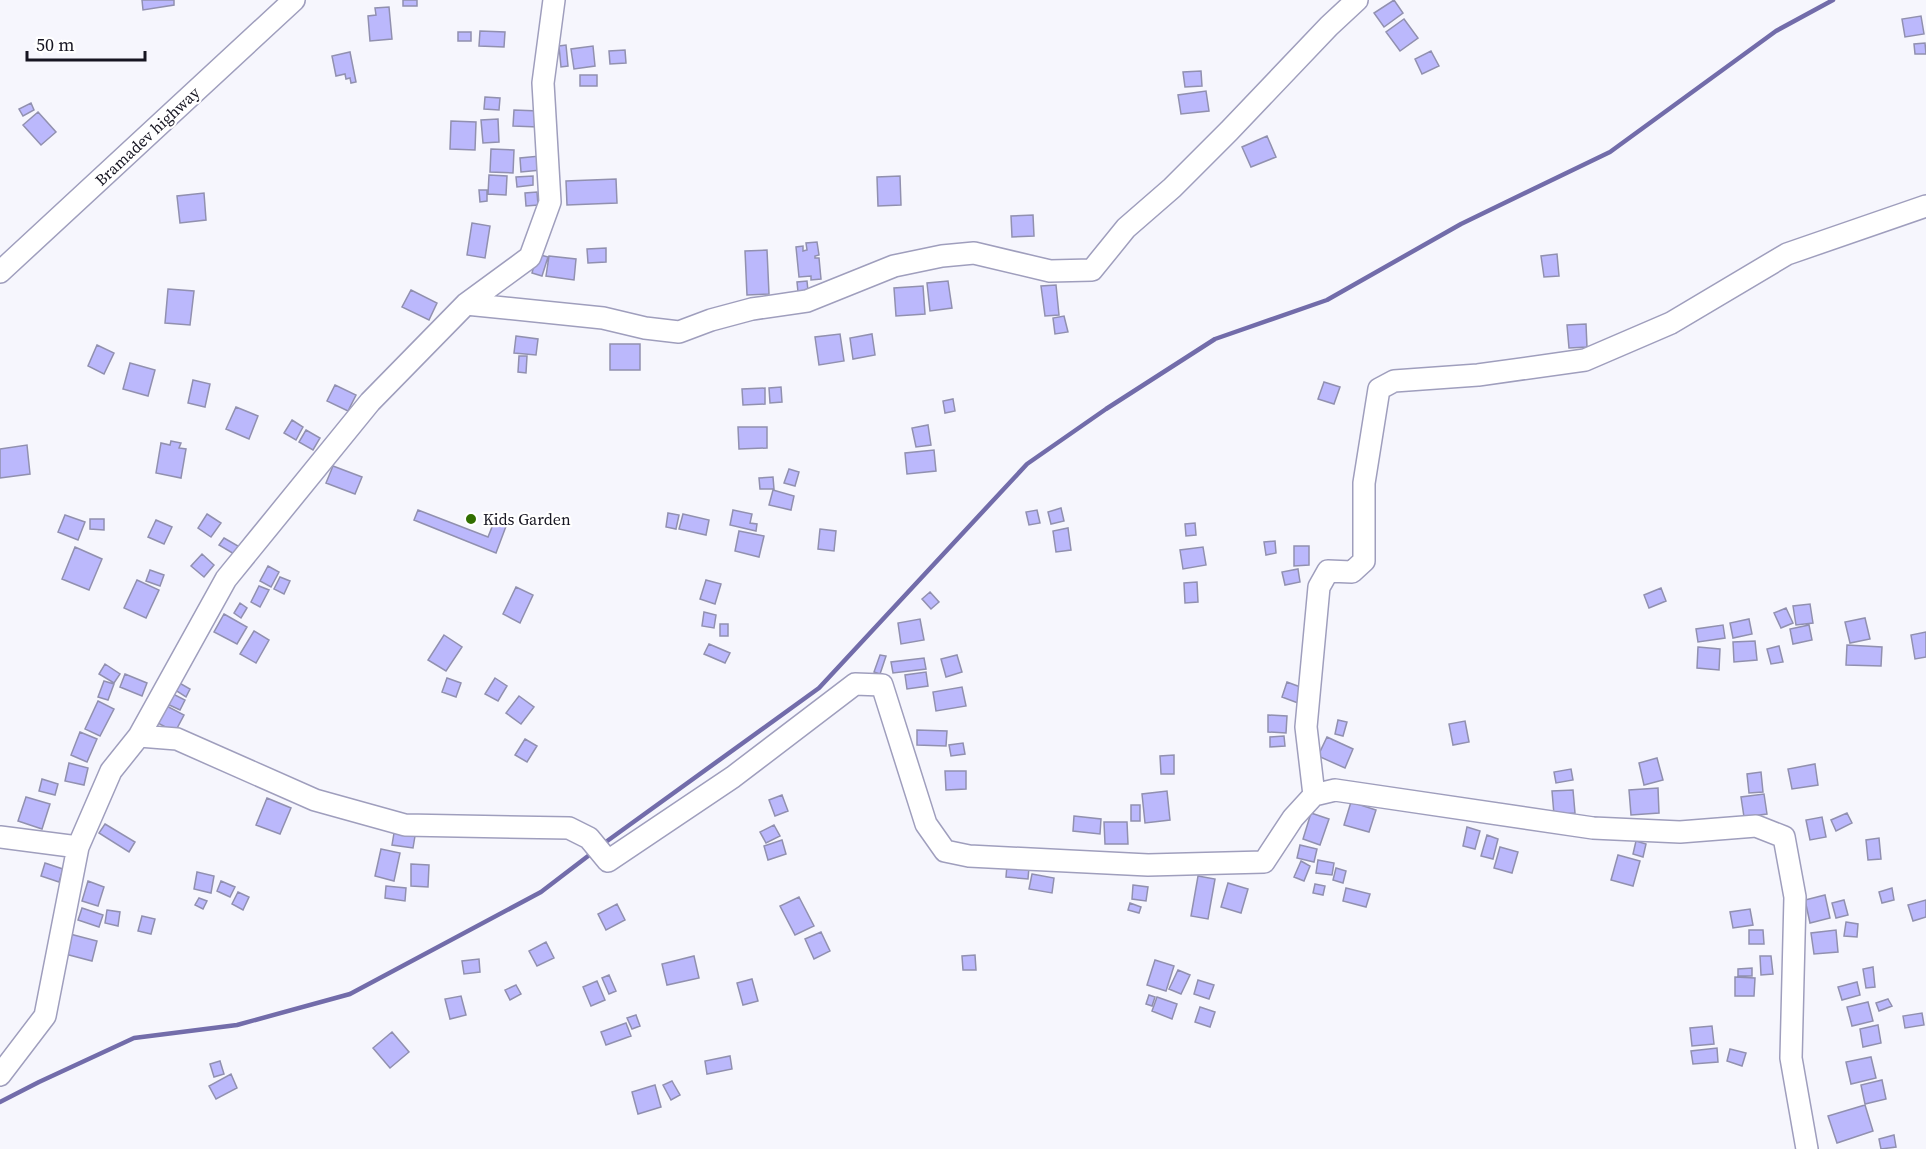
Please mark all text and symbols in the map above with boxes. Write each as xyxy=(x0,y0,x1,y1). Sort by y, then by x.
scale bar xyxy=(27,24,146,62)
text: 50 m xyxy=(36,32,74,57)
street label: Bramadev highway xyxy=(90,81,205,190)
place label: Kids Garden xyxy=(483,508,571,530)
marker: Kids Garden xyxy=(464,512,478,526)

